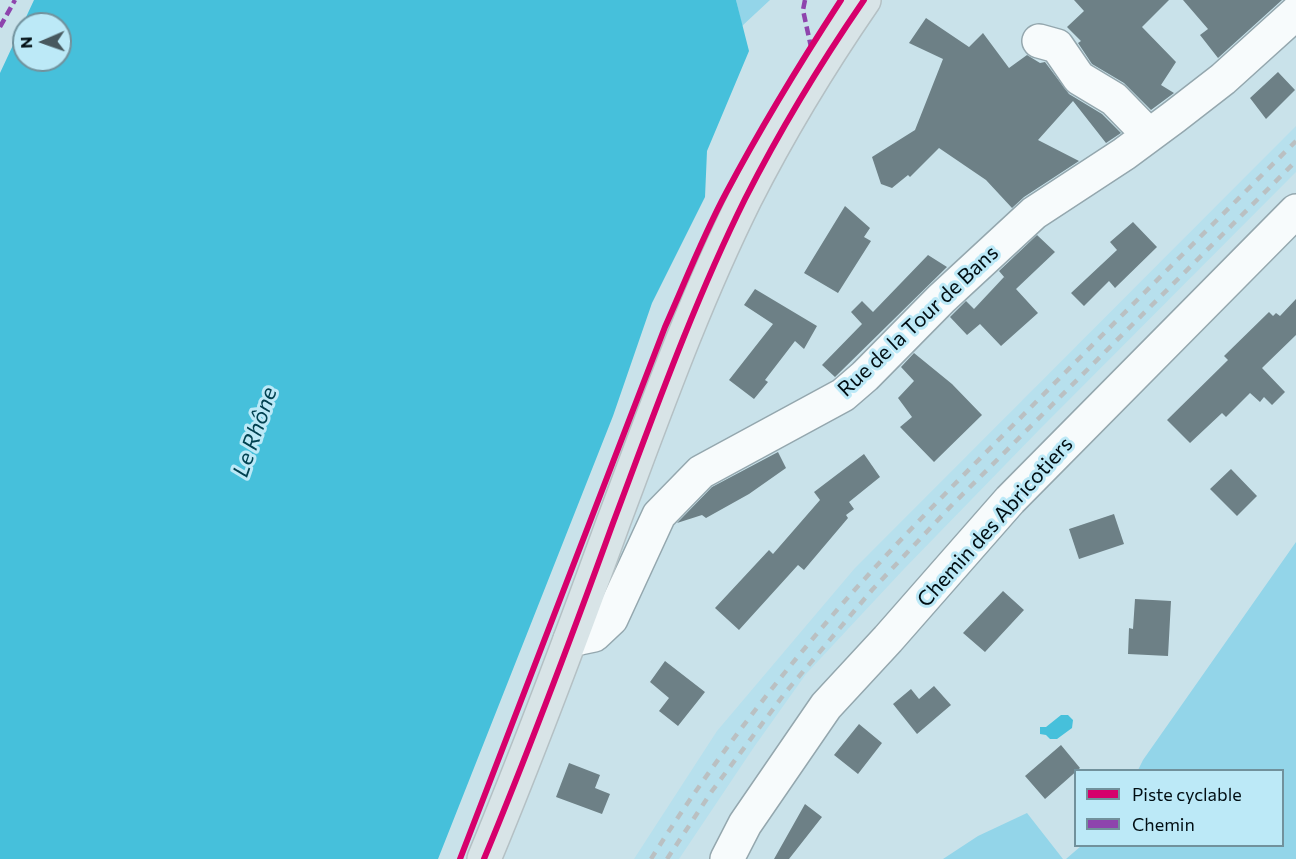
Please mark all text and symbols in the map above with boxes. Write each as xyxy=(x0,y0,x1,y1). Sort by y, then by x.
north arrow xyxy=(12,12,72,72)
text: N xyxy=(16,36,35,49)
street label: Rue de la Tour de Bans xyxy=(833,240,1003,402)
water label: Le Rhône xyxy=(227,384,283,480)
street label: Chemin des Abricotiers xyxy=(912,432,1078,612)
legend xyxy=(1074,769,1284,847)
text: Piste cyclable xyxy=(1132,783,1242,805)
text: Chemin xyxy=(1132,813,1195,835)

